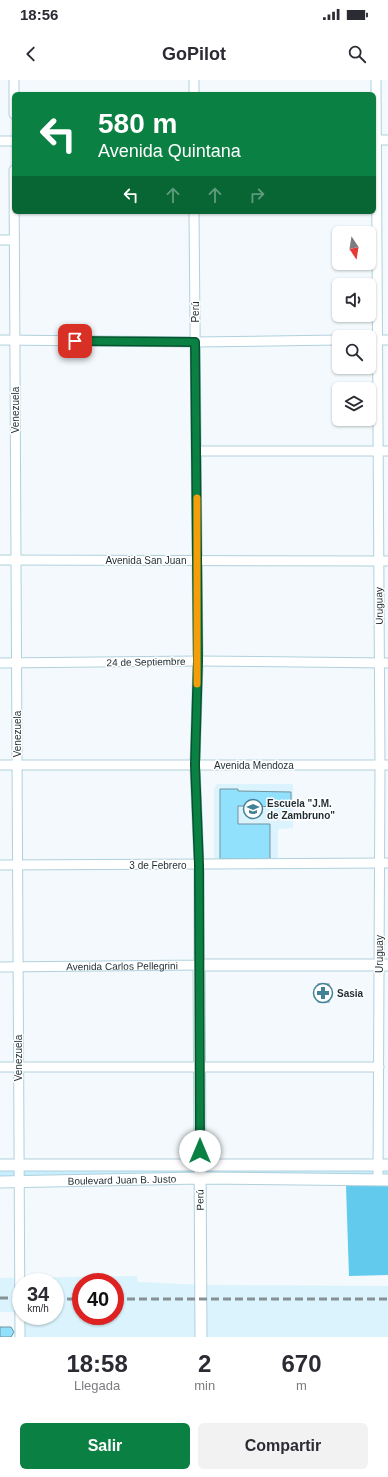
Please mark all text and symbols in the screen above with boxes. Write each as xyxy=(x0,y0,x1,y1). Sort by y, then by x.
text: 18:56 xyxy=(20,6,58,23)
icon: back xyxy=(20,43,42,65)
icon: search xyxy=(346,43,368,65)
text: GoPilot xyxy=(162,44,226,64)
icon: left xyxy=(32,108,84,160)
text: 580 m xyxy=(98,108,177,139)
text: Avenida Quintana xyxy=(98,141,241,161)
icon: left xyxy=(120,184,142,206)
icon: ahead xyxy=(162,184,184,206)
icon: ahead xyxy=(204,184,226,206)
icon: right xyxy=(246,184,268,206)
north arrow xyxy=(332,226,376,270)
map controls xyxy=(332,226,376,426)
button: sound xyxy=(332,278,376,322)
street label: Perú xyxy=(190,301,201,323)
pin xyxy=(58,324,92,358)
icon: arrive xyxy=(64,330,86,352)
button: search xyxy=(332,330,376,374)
button: layers xyxy=(332,382,376,426)
street label: Venezuela xyxy=(10,386,21,433)
street label: Avenida San Juan xyxy=(106,555,187,566)
street label: Uruguay xyxy=(373,587,385,625)
street label: 24 de Septiembre xyxy=(106,656,186,668)
street label: Venezuela xyxy=(12,710,23,757)
street label: Avenida Mendoza xyxy=(214,760,294,771)
school or university icon: Escuela "J.M. de Zambruno" xyxy=(242,798,264,820)
place label: Escuela "J.M. de Zambruno" xyxy=(267,798,335,821)
street label: 3 de Febrero xyxy=(129,860,187,871)
street label: Uruguay xyxy=(374,935,385,973)
street label: Avenida Carlos Pellegrini xyxy=(66,960,178,972)
pharmacy icon: Sasia xyxy=(312,982,334,1004)
place label: Sasia xyxy=(337,988,364,999)
street label: Venezuela xyxy=(13,1034,24,1081)
position arrow xyxy=(179,1130,221,1172)
street label: Boulevard Juan B. Justo xyxy=(68,1173,177,1186)
street label: Perú xyxy=(194,1189,206,1211)
speed limit sign: 40 xyxy=(72,1273,124,1325)
text: 34 xyxy=(27,1283,49,1305)
text: km/h xyxy=(27,1303,49,1314)
text: 18:58 xyxy=(66,1350,128,1377)
text: 2 xyxy=(198,1350,211,1377)
text: 670 xyxy=(282,1350,322,1377)
text: Llegada xyxy=(74,1378,120,1393)
text: min xyxy=(194,1378,215,1393)
text: m xyxy=(296,1378,307,1393)
button: Salir xyxy=(20,1423,190,1469)
button: Compartir xyxy=(198,1423,368,1469)

